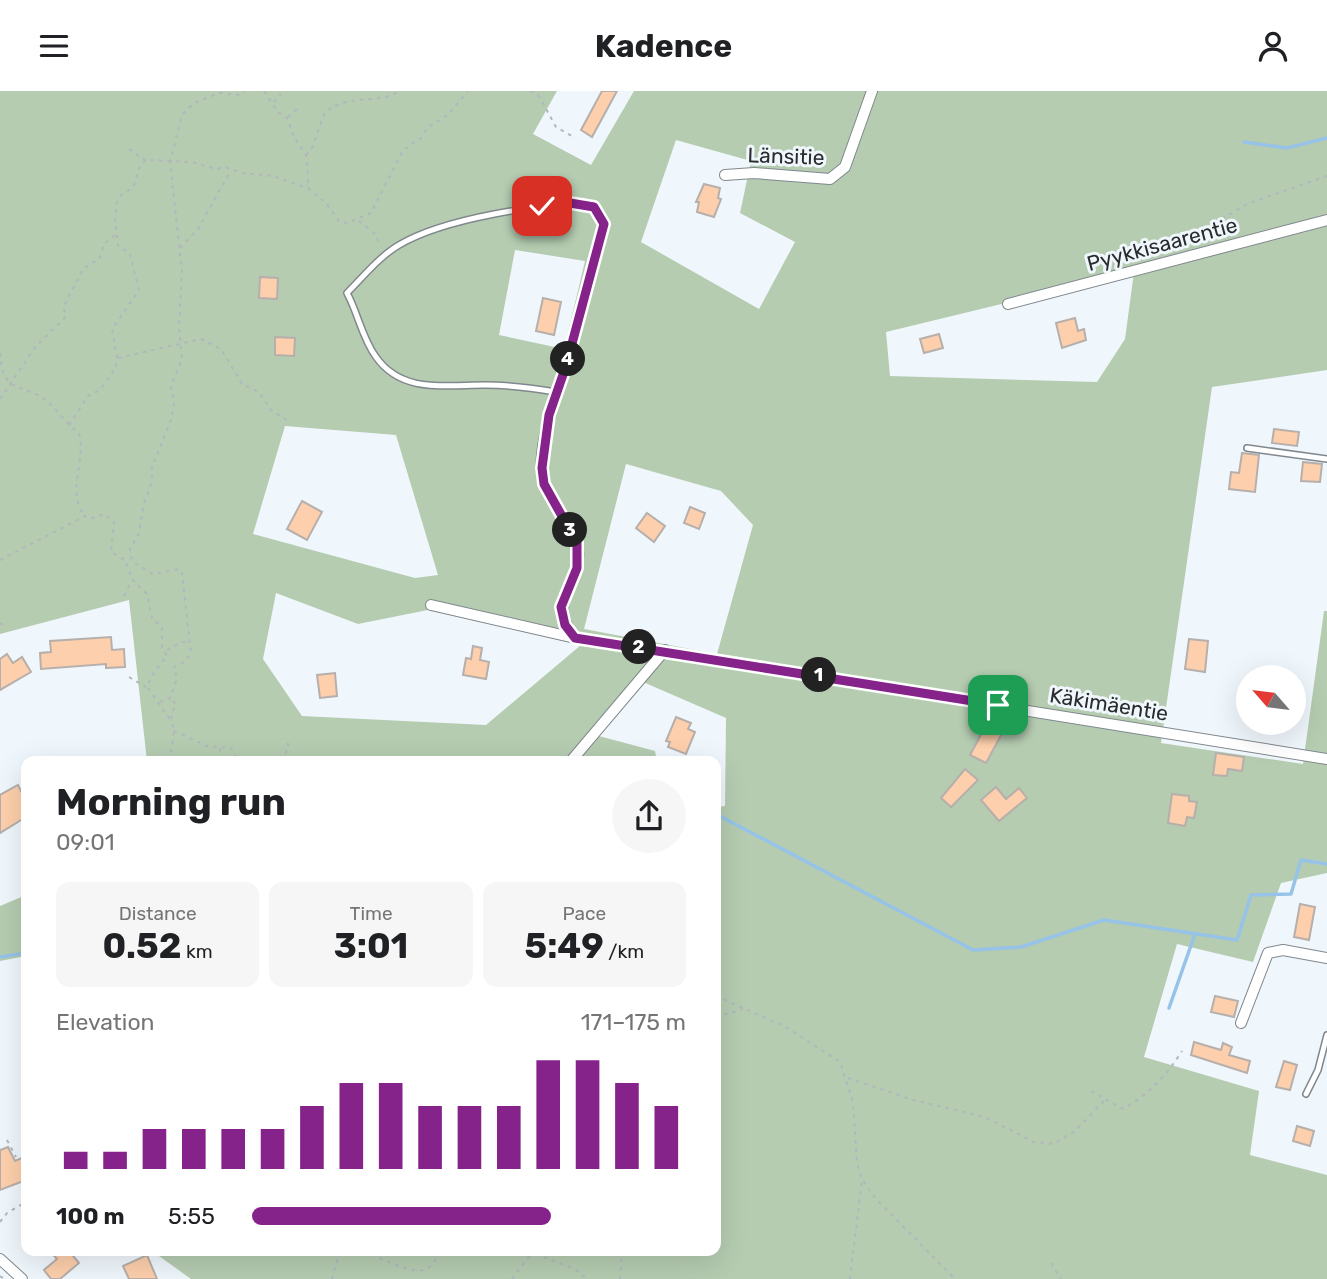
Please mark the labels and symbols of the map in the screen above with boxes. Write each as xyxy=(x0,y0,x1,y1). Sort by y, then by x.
street label: Länsitie xyxy=(747,142,825,170)
pin xyxy=(512,176,572,236)
street label: Pyykkisaarentie xyxy=(1084,212,1240,276)
pin: 4 xyxy=(550,341,586,377)
pin: 3 xyxy=(552,513,588,548)
pin: 2 xyxy=(622,629,656,665)
pin: 1 xyxy=(802,657,836,693)
north arrow xyxy=(1236,665,1306,735)
pin xyxy=(968,675,1028,735)
street label: Käkimäentie xyxy=(1048,682,1170,726)

